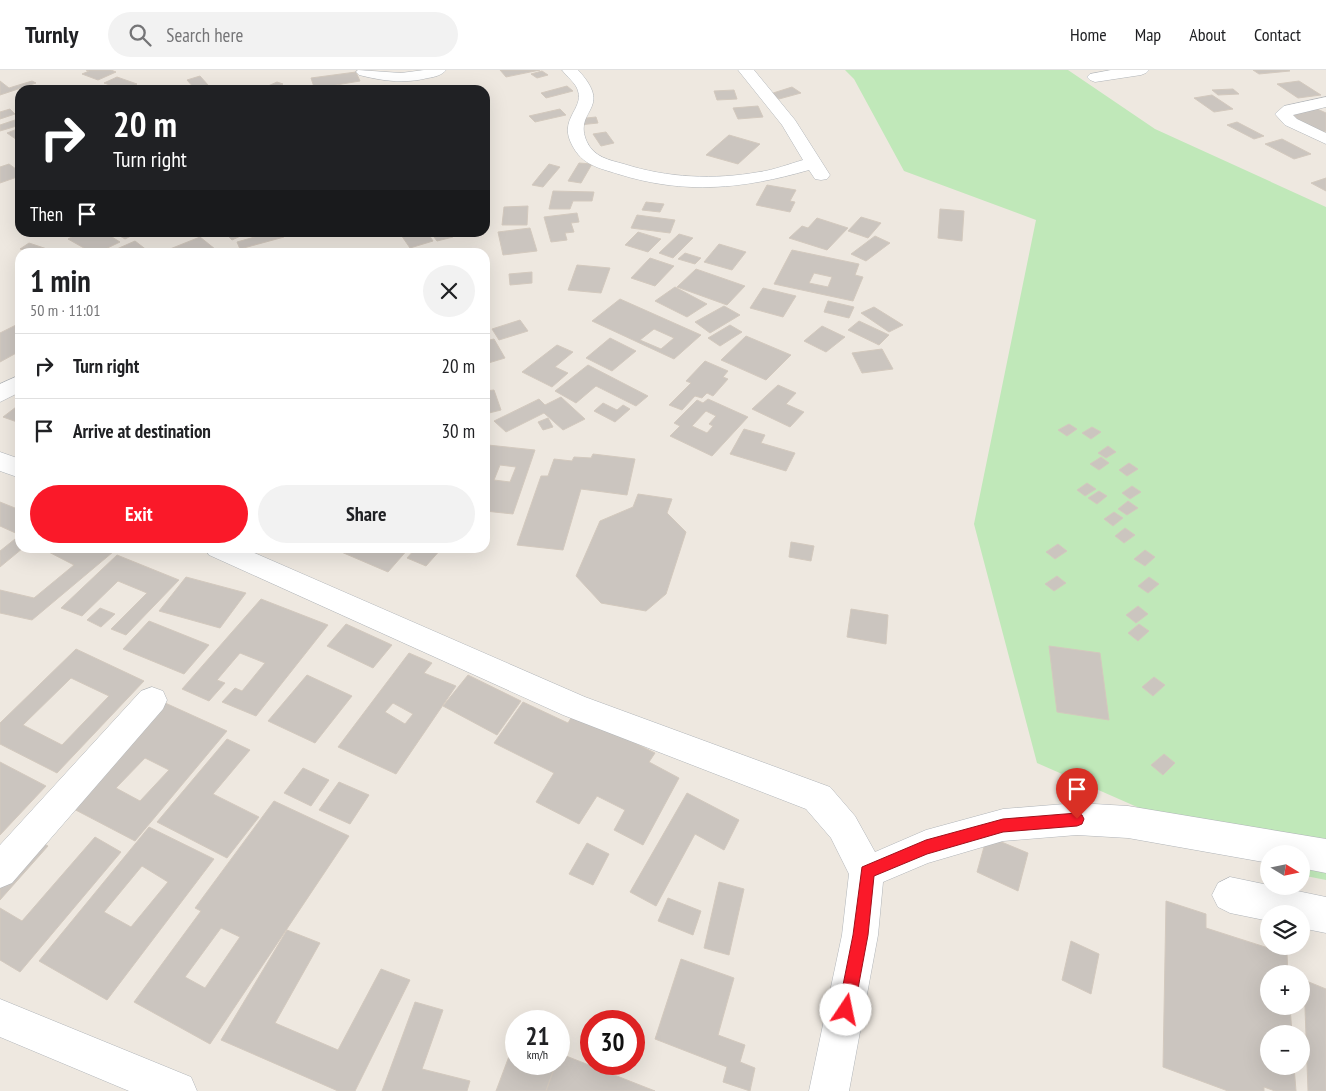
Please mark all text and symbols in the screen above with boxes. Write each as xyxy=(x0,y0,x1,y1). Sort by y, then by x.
search box xyxy=(108,12,458,57)
text: Turnly xyxy=(25,19,78,50)
icon: search xyxy=(126,21,154,49)
text: Search here xyxy=(166,23,243,47)
text: Home xyxy=(1070,23,1107,46)
text: Map xyxy=(1135,23,1161,46)
text: About xyxy=(1189,23,1226,46)
text: Contact xyxy=(1254,23,1301,46)
text: 20 m xyxy=(113,101,177,147)
icon: right xyxy=(30,105,95,170)
text: Turn right xyxy=(113,145,187,173)
icon: arrive xyxy=(73,200,101,228)
text: Then xyxy=(30,202,63,226)
text: 1 min xyxy=(30,261,91,300)
button: close xyxy=(423,265,475,317)
text: 50 m · 11:01 xyxy=(30,300,101,320)
icon: right xyxy=(30,352,58,380)
text: Turn right xyxy=(73,354,139,378)
text: 20 m xyxy=(442,354,475,378)
icon: arrive xyxy=(30,417,58,445)
text: Arrive at destination xyxy=(73,419,211,443)
text: 30 m xyxy=(442,419,475,443)
button: Exit xyxy=(30,485,248,543)
button: Share xyxy=(258,485,475,543)
pin xyxy=(1056,768,1098,819)
icon: arrive xyxy=(1063,775,1091,803)
north arrow xyxy=(1260,845,1310,895)
map controls xyxy=(1260,845,1310,1075)
button: layers xyxy=(1260,905,1310,955)
button: + xyxy=(1260,965,1310,1015)
position arrow xyxy=(819,983,871,1035)
speed limit sign: 30 xyxy=(580,1010,645,1075)
text: 21 xyxy=(526,1020,549,1052)
button: − xyxy=(1260,1025,1310,1075)
text: km/h xyxy=(527,1047,548,1062)

